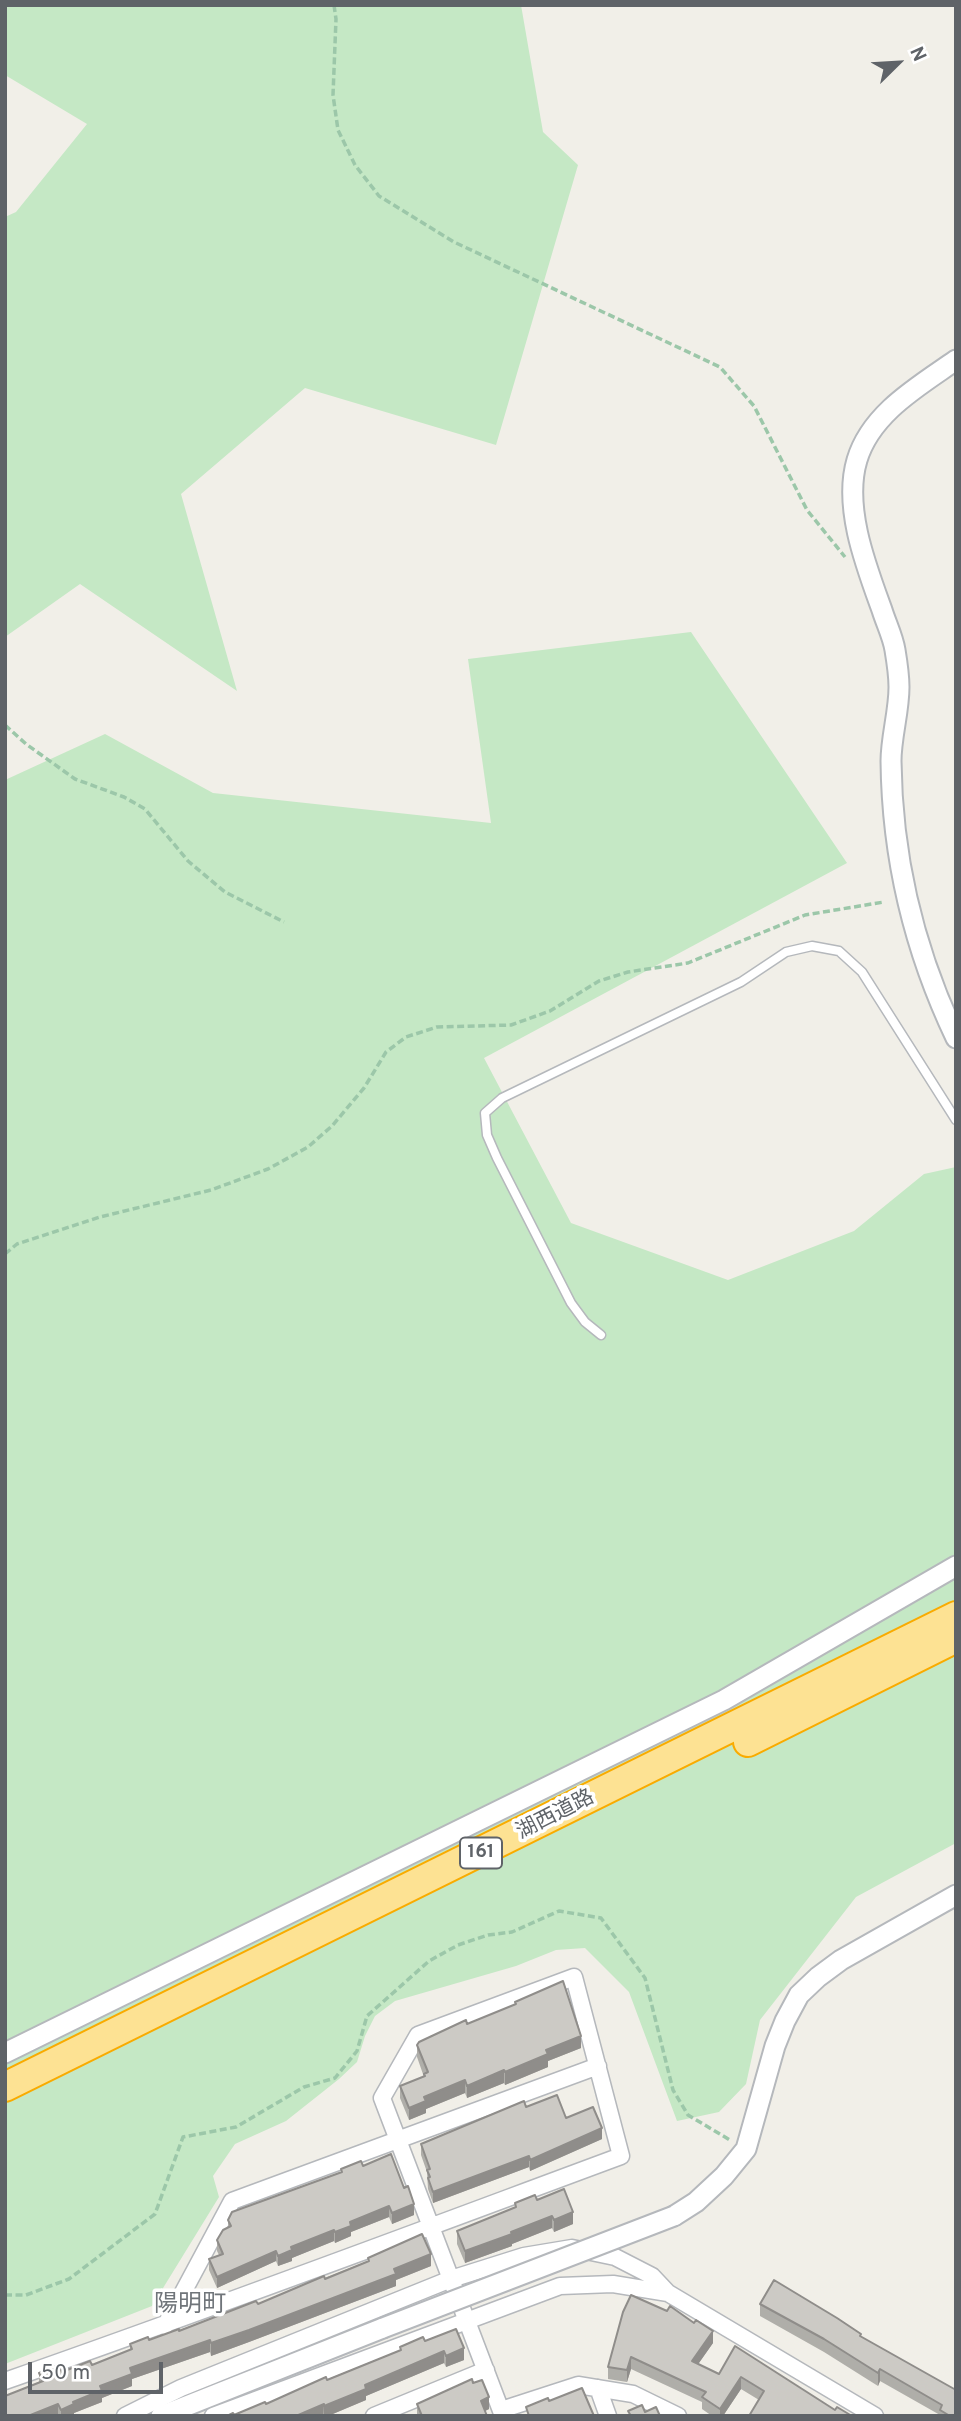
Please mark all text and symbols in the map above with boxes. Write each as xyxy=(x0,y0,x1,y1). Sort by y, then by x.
north arrow xyxy=(863,28,933,98)
text: N xyxy=(903,43,931,66)
street label: 湖西道路 xyxy=(513,1786,599,1846)
road number: 161 xyxy=(460,1838,502,1868)
district label: 陽明町 xyxy=(154,2292,226,2320)
scale bar xyxy=(32,2348,166,2392)
text: 50 m xyxy=(41,2360,90,2387)

